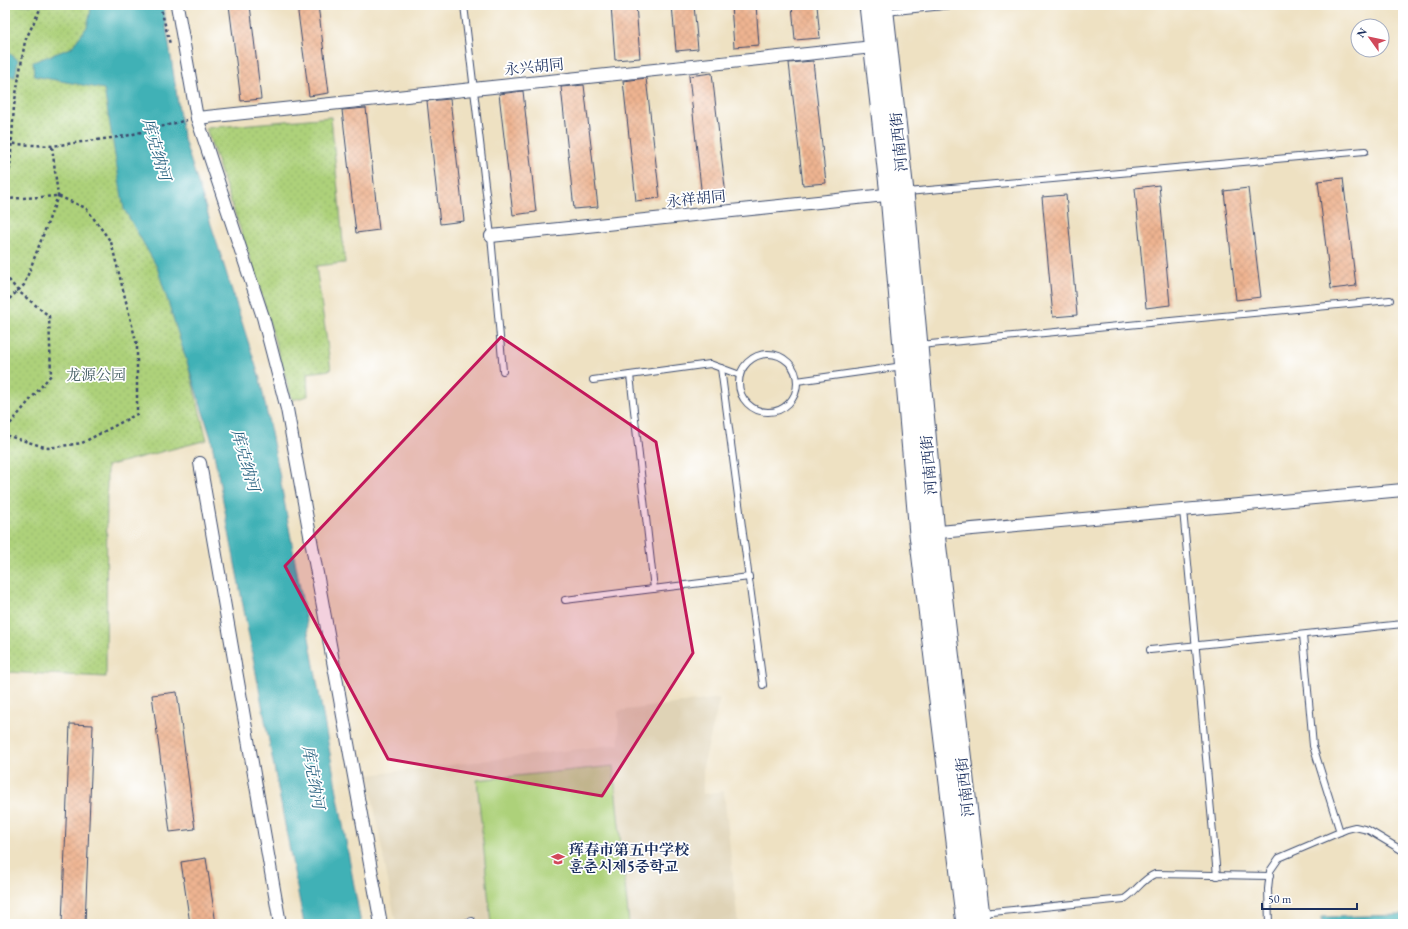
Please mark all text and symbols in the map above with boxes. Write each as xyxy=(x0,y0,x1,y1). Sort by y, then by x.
north arrow xyxy=(1350,18,1390,58)
text: N xyxy=(1353,25,1370,40)
street label: 永兴胡同 xyxy=(503,54,565,79)
street label: 河南西街 xyxy=(886,111,911,173)
water label: 库克纳河 xyxy=(138,115,176,186)
street label: 永祥胡同 xyxy=(665,186,727,211)
park label: 龙源公园 xyxy=(66,365,126,384)
water label: 库克纳河 xyxy=(227,426,265,497)
street label: 河南西街 xyxy=(916,434,941,496)
water label: 库克纳河 xyxy=(298,744,330,813)
street label: 河南西街 xyxy=(951,756,978,818)
place label: 珲春市第五中学校 훈춘시제5중학교 xyxy=(569,840,690,876)
school or university icon: 珲春市第五中学校 훈춘시제5중학교 xyxy=(550,851,566,867)
scale bar xyxy=(1262,885,1357,911)
text: 50 m xyxy=(1268,891,1292,907)

